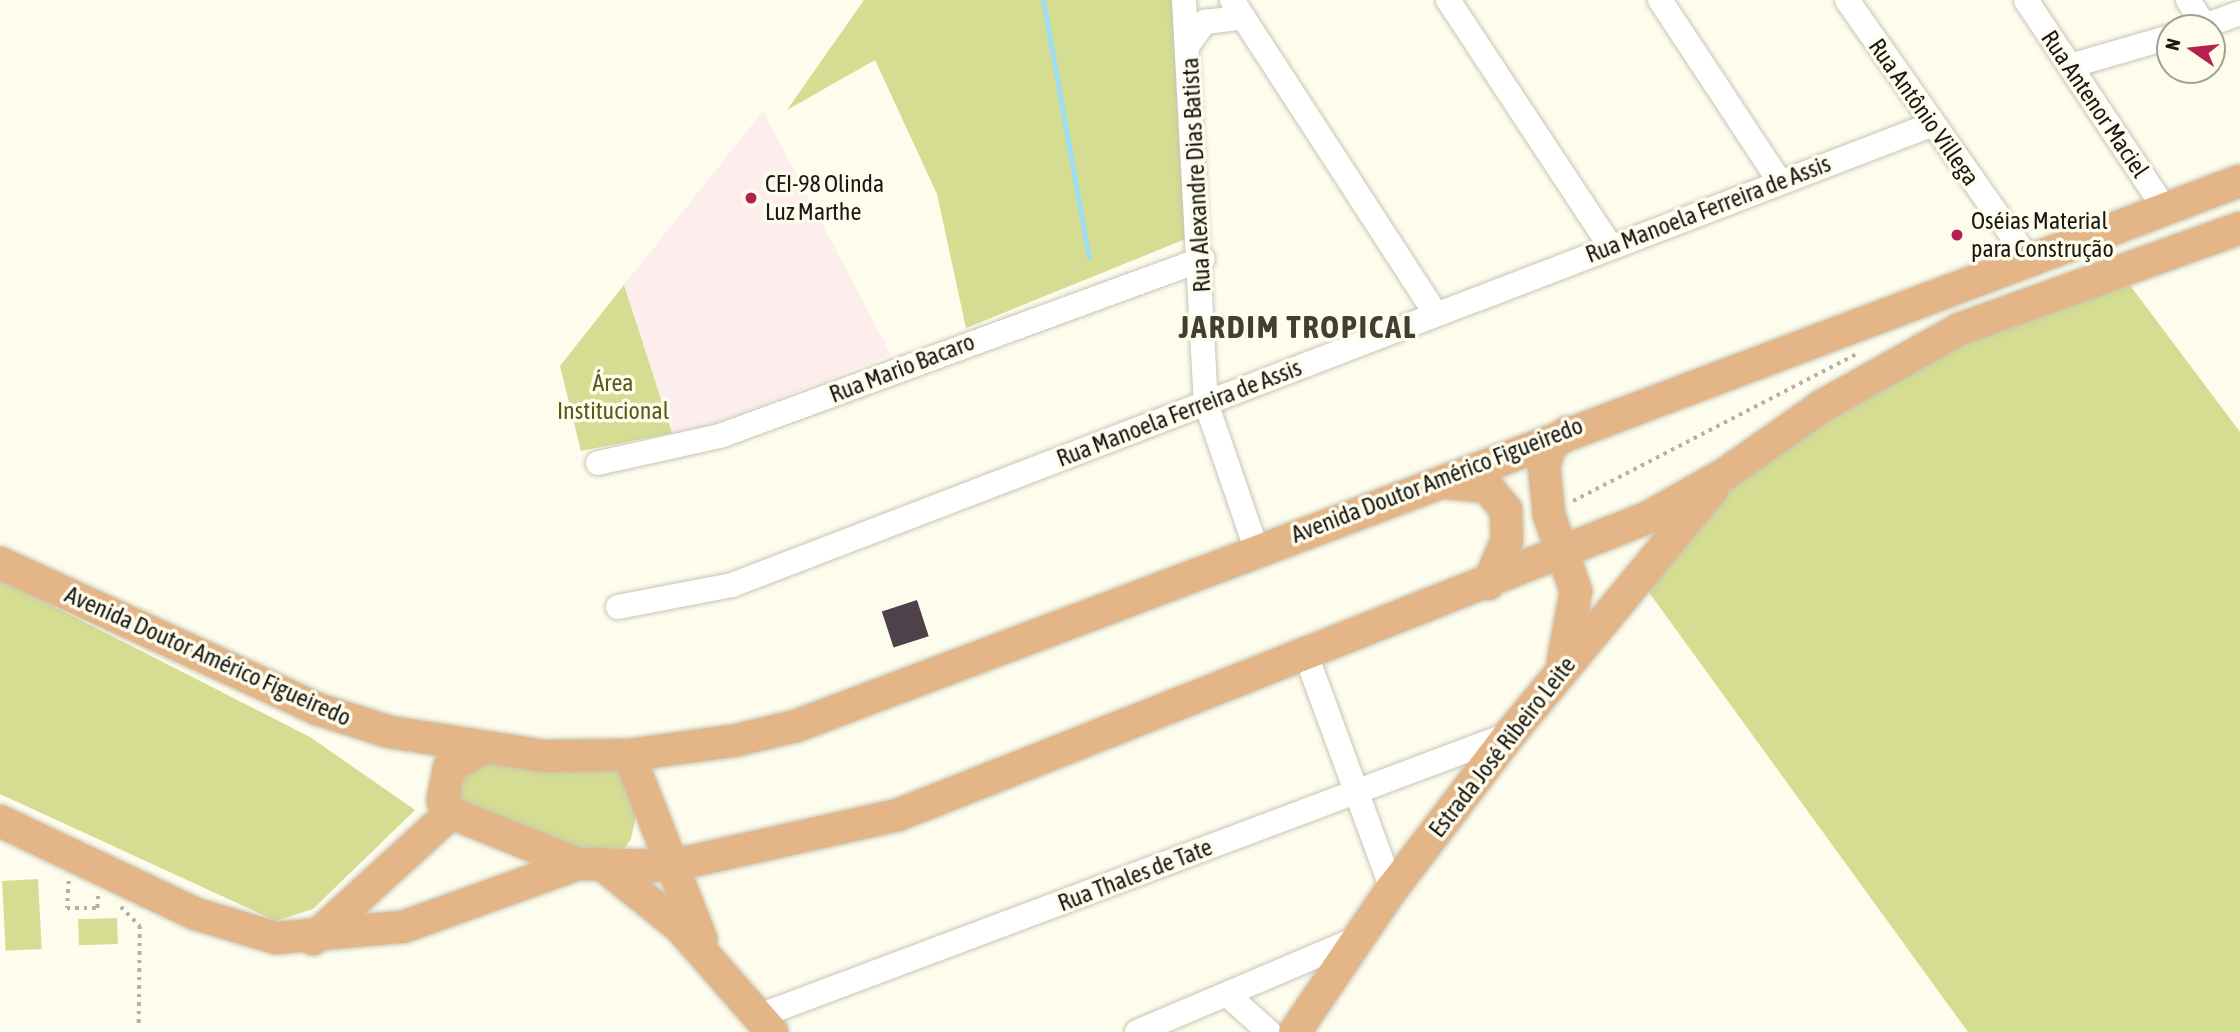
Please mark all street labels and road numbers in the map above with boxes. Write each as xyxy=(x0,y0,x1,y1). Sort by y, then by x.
street label: Rua Antenor Maciel xyxy=(2035,25,2155,183)
street label: Rua Antônio Villega xyxy=(1863,33,1985,191)
street label: Rua Alexandre Dias Batista xyxy=(1175,57,1217,293)
street label: Rua Manoela Ferreira de Assis xyxy=(1582,149,1834,269)
street label: Rua Mario Bacaro xyxy=(825,327,979,409)
street label: Rua Manoela Ferreira de Assis xyxy=(1053,353,1305,473)
street label: Avenida Doutor Américo Figueiredo xyxy=(1287,411,1587,549)
street label: Avenida Doutor Américo Figueiredo xyxy=(61,580,355,732)
street label: Estrada José Ribeiro Leite xyxy=(1423,651,1581,843)
street label: Rua Thales de Tate xyxy=(1054,832,1216,918)

